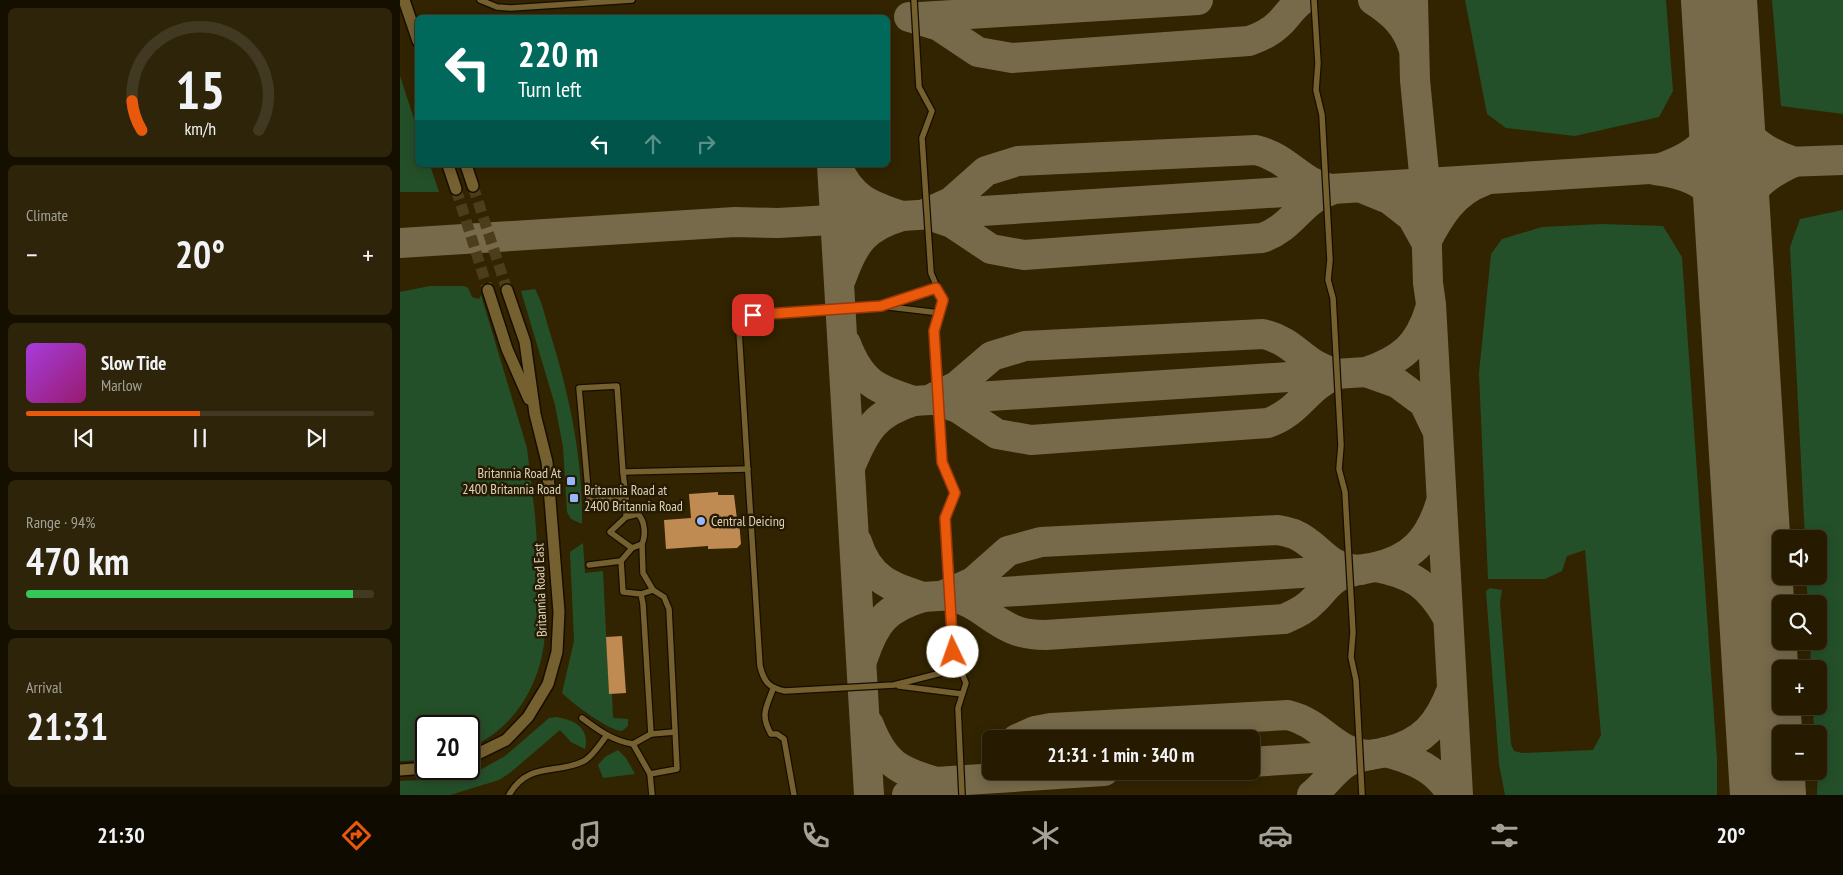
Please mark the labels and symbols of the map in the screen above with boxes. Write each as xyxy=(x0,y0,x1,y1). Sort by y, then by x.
pin xyxy=(732,294,774,336)
place label: Britannia Road At 2400 Britannia Road xyxy=(462,464,561,498)
marker: Britannia Road At 2400 Britannia Road xyxy=(565,475,577,487)
place label: Britannia Road at 2400 Britannia Road xyxy=(584,481,683,515)
marker: Britannia Road at 2400 Britannia Road xyxy=(568,492,580,504)
place label: Central Deicing xyxy=(711,512,785,530)
marker: Central Deicing xyxy=(695,515,707,527)
street label: Britannia Road East xyxy=(529,543,551,637)
position arrow xyxy=(926,625,978,677)
speed limit sign: 20 xyxy=(415,715,480,780)

